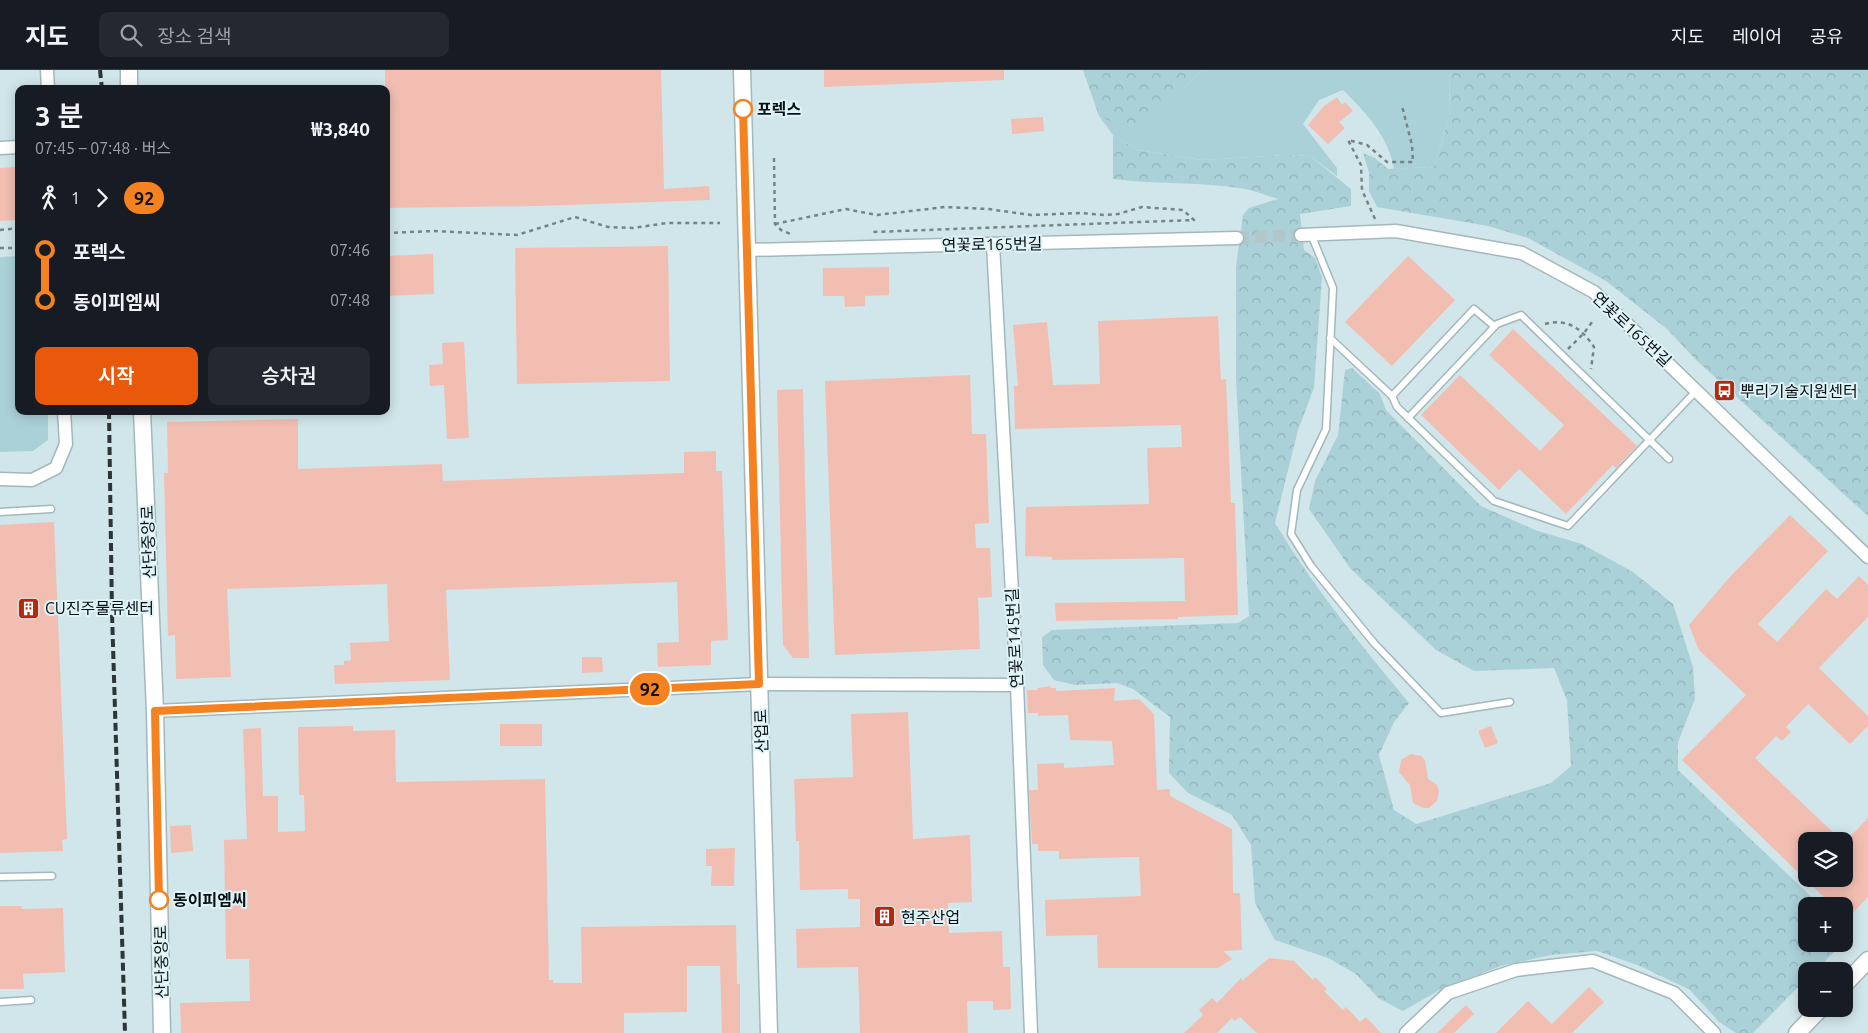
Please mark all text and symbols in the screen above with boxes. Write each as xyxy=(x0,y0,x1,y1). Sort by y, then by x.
search box xyxy=(99,12,449,57)
icon: search xyxy=(117,21,145,49)
text: 지도 xyxy=(25,23,69,50)
text: 장소 검색 xyxy=(157,25,231,47)
text: 지도 xyxy=(1671,26,1704,46)
text: 레이어 xyxy=(1732,26,1782,46)
text: 공유 xyxy=(1810,26,1843,46)
marker: 포렉스 xyxy=(733,99,753,119)
text: 3 분 xyxy=(35,100,83,131)
place label: 포렉스 xyxy=(757,100,801,118)
text: ₩3,840 xyxy=(311,118,370,140)
text: 07:45 – 07:48 · 버스 xyxy=(35,139,171,157)
icon: walk xyxy=(35,184,63,212)
icon: forward xyxy=(88,184,116,212)
text: 92 xyxy=(134,188,154,208)
text: 1 xyxy=(71,189,80,207)
street label: 연꽃로165번길 xyxy=(942,234,1042,254)
text: 포렉스 xyxy=(73,241,125,263)
text: 07:46 xyxy=(330,241,370,259)
street label: 연꽃로165번길 xyxy=(1589,288,1675,370)
text: 동이피엠씨 xyxy=(73,291,160,313)
text: 07:48 xyxy=(330,291,370,309)
button: 시작 xyxy=(35,347,198,405)
button: 승차권 xyxy=(208,347,370,405)
bus stop icon: 뿌리기술지원센터 xyxy=(1712,379,1736,403)
place label: 뿌리기술지원센터 xyxy=(1740,382,1858,400)
street label: 산단중앙로 xyxy=(138,505,158,579)
street label: 연꽃로145번길 xyxy=(1002,587,1026,689)
building icon: CU진주물류센터 xyxy=(17,596,41,620)
place label: CU진주물류센터 xyxy=(45,599,154,617)
line badge: 92 xyxy=(628,673,672,705)
text: 92 xyxy=(640,679,660,699)
street label: 산업로 xyxy=(751,708,771,753)
map controls xyxy=(1798,832,1853,1017)
button: layers xyxy=(1798,832,1853,887)
marker: 동이피엠씨 xyxy=(149,890,169,910)
place label: 동이피엠씨 xyxy=(173,891,247,909)
button: + xyxy=(1798,897,1853,952)
building icon: 현주산업 xyxy=(873,905,897,929)
place label: 현주산업 xyxy=(901,908,960,926)
street label: 산단중앙로 xyxy=(151,925,171,999)
button: − xyxy=(1798,962,1853,1017)

